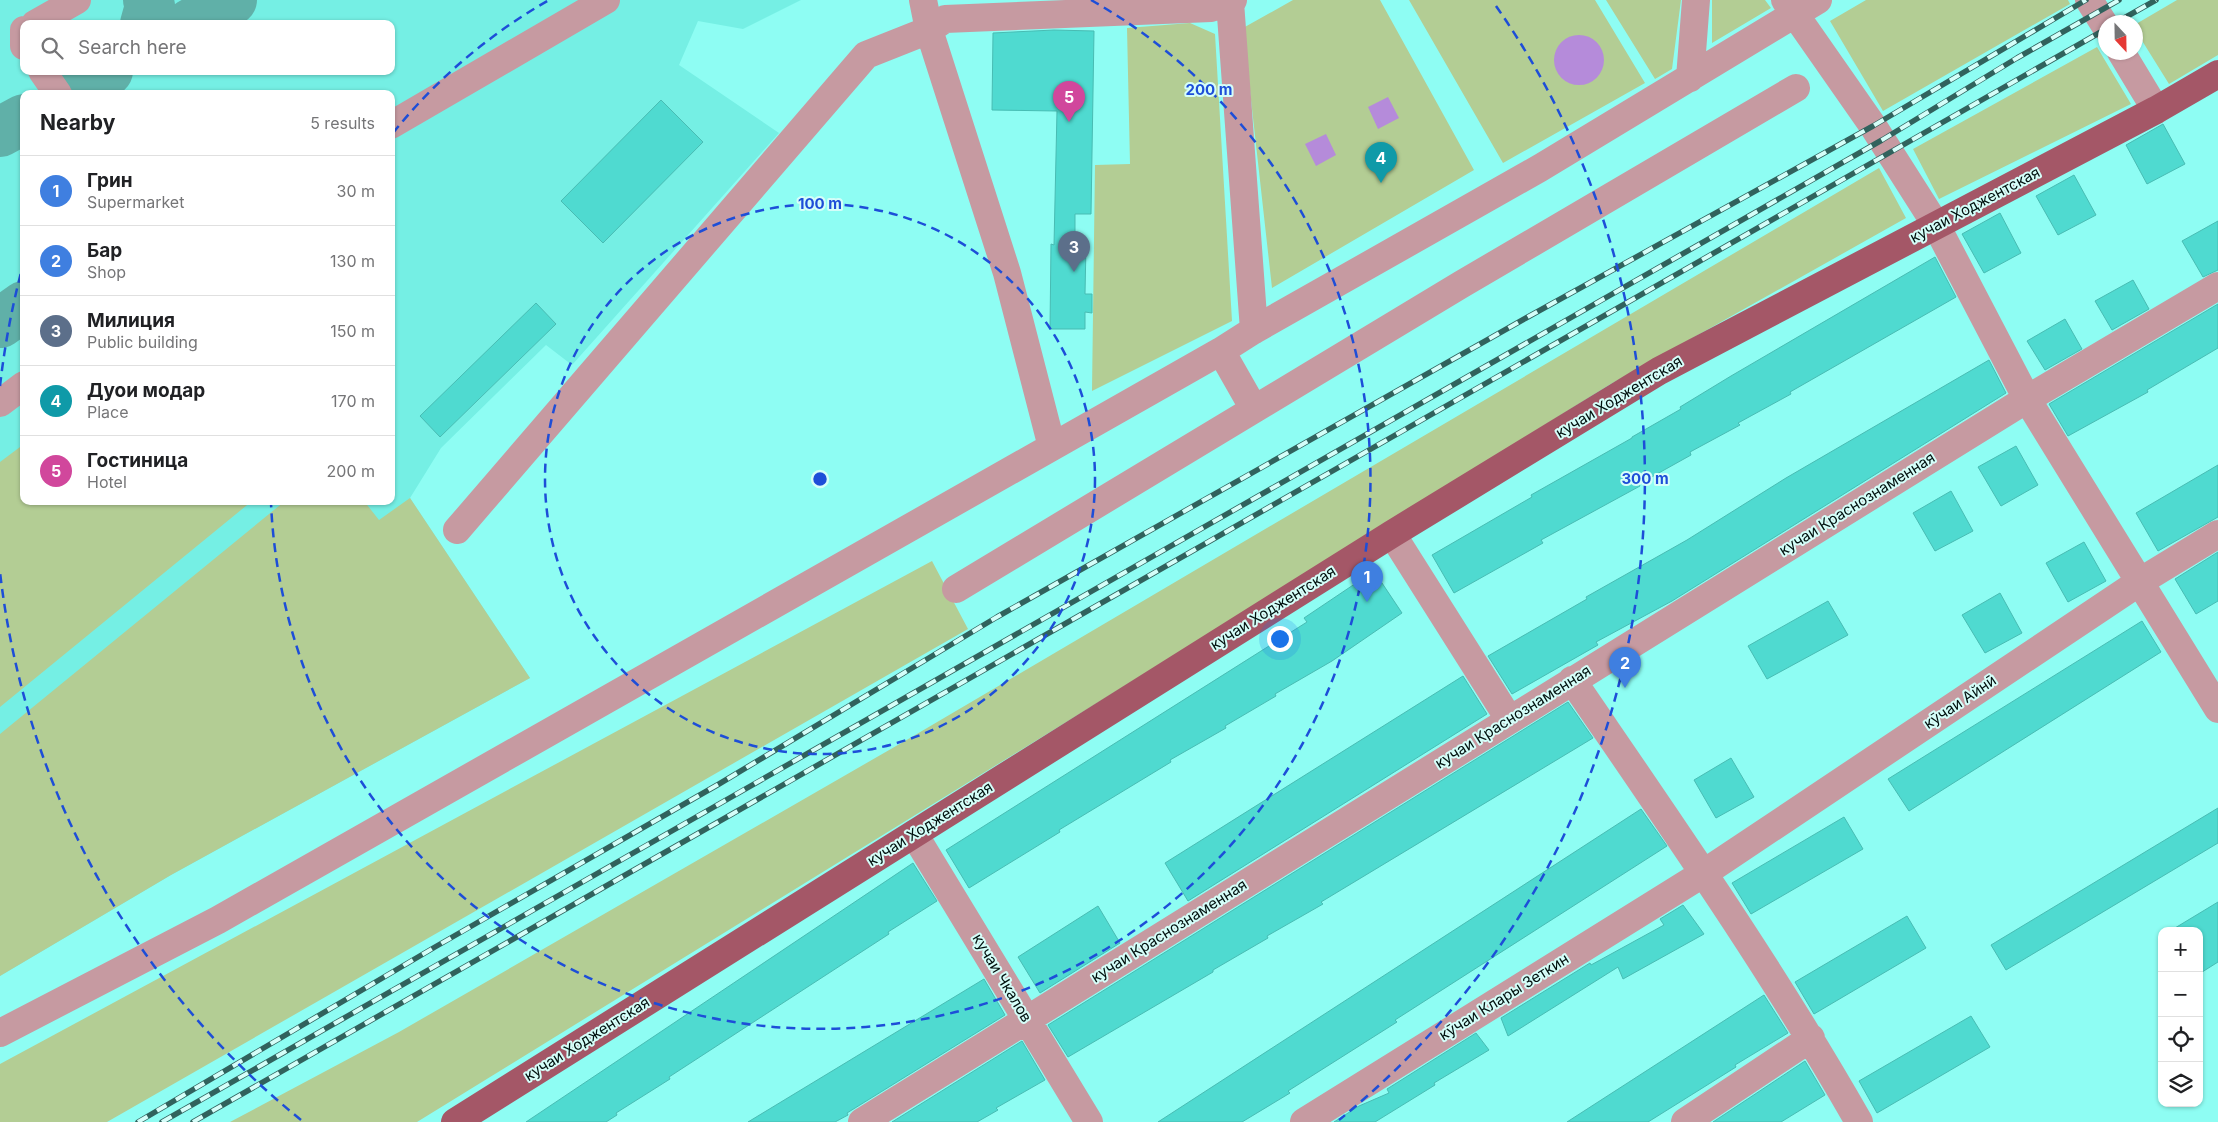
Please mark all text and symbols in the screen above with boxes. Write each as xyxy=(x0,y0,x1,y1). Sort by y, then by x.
north arrow xyxy=(2098,15,2143,60)
search box xyxy=(20,20,395,75)
icon: search xyxy=(38,34,66,62)
text: Search here xyxy=(78,36,187,59)
text: 200 m xyxy=(1186,80,1232,99)
pin: 5 xyxy=(1053,81,1085,122)
text: Nearby xyxy=(40,110,115,135)
text: 5 results xyxy=(310,113,375,133)
pin: 4 xyxy=(1365,142,1397,183)
street label: кучаи Ходжентская xyxy=(1907,162,2043,247)
text: Грин xyxy=(87,169,133,192)
text: 1 xyxy=(53,181,59,201)
text: 30 m xyxy=(337,181,375,201)
text: Supermarket xyxy=(87,192,184,212)
text: 100 m xyxy=(798,194,842,213)
pin: 3 xyxy=(1058,231,1090,272)
text: Бар xyxy=(87,239,122,262)
text: 2 xyxy=(51,251,61,271)
text: 130 m xyxy=(330,251,375,271)
text: Shop xyxy=(87,262,126,282)
text: Милиция xyxy=(87,309,175,332)
text: 3 xyxy=(51,321,61,341)
text: 150 m xyxy=(330,321,375,341)
text: Public building xyxy=(87,332,198,352)
street label: кучаи Ходжентская xyxy=(1552,351,1686,442)
text: Дуои модар xyxy=(87,379,205,402)
text: 4 xyxy=(51,391,61,411)
text: 170 m xyxy=(331,391,375,411)
text: Place xyxy=(87,402,129,422)
street label: кучаи Краснознаменная xyxy=(1775,448,1938,559)
text: Гостиница xyxy=(87,449,188,472)
text: 5 xyxy=(51,461,61,481)
text: 200 m xyxy=(327,461,375,481)
text: 300 m xyxy=(1621,469,1669,488)
centre of rings xyxy=(811,470,829,488)
text: Hotel xyxy=(87,472,127,492)
street label: кучаи Ходжентская xyxy=(1206,561,1339,654)
pin: 1 xyxy=(1351,561,1383,602)
your location xyxy=(1267,626,1293,652)
pin: 2 xyxy=(1609,647,1641,688)
street label: кучаи Краснознаменная xyxy=(1431,661,1594,772)
street label: кӯчаи Айнӣ xyxy=(1920,670,2000,733)
street label: кучаи Ходжентская xyxy=(863,777,996,870)
street label: кучаи Краснознаменная xyxy=(1087,875,1250,986)
map controls xyxy=(2158,927,2203,1107)
button: + xyxy=(2158,927,2203,972)
street label: кучаи Чкалов xyxy=(969,930,1036,1025)
street label: кӯчаи Клары Зеткин xyxy=(1435,949,1572,1044)
button: − xyxy=(2158,972,2203,1017)
street label: кучаи Ходжентская xyxy=(520,992,653,1085)
button: locate xyxy=(2158,1017,2203,1062)
button: layers xyxy=(2158,1062,2203,1107)

